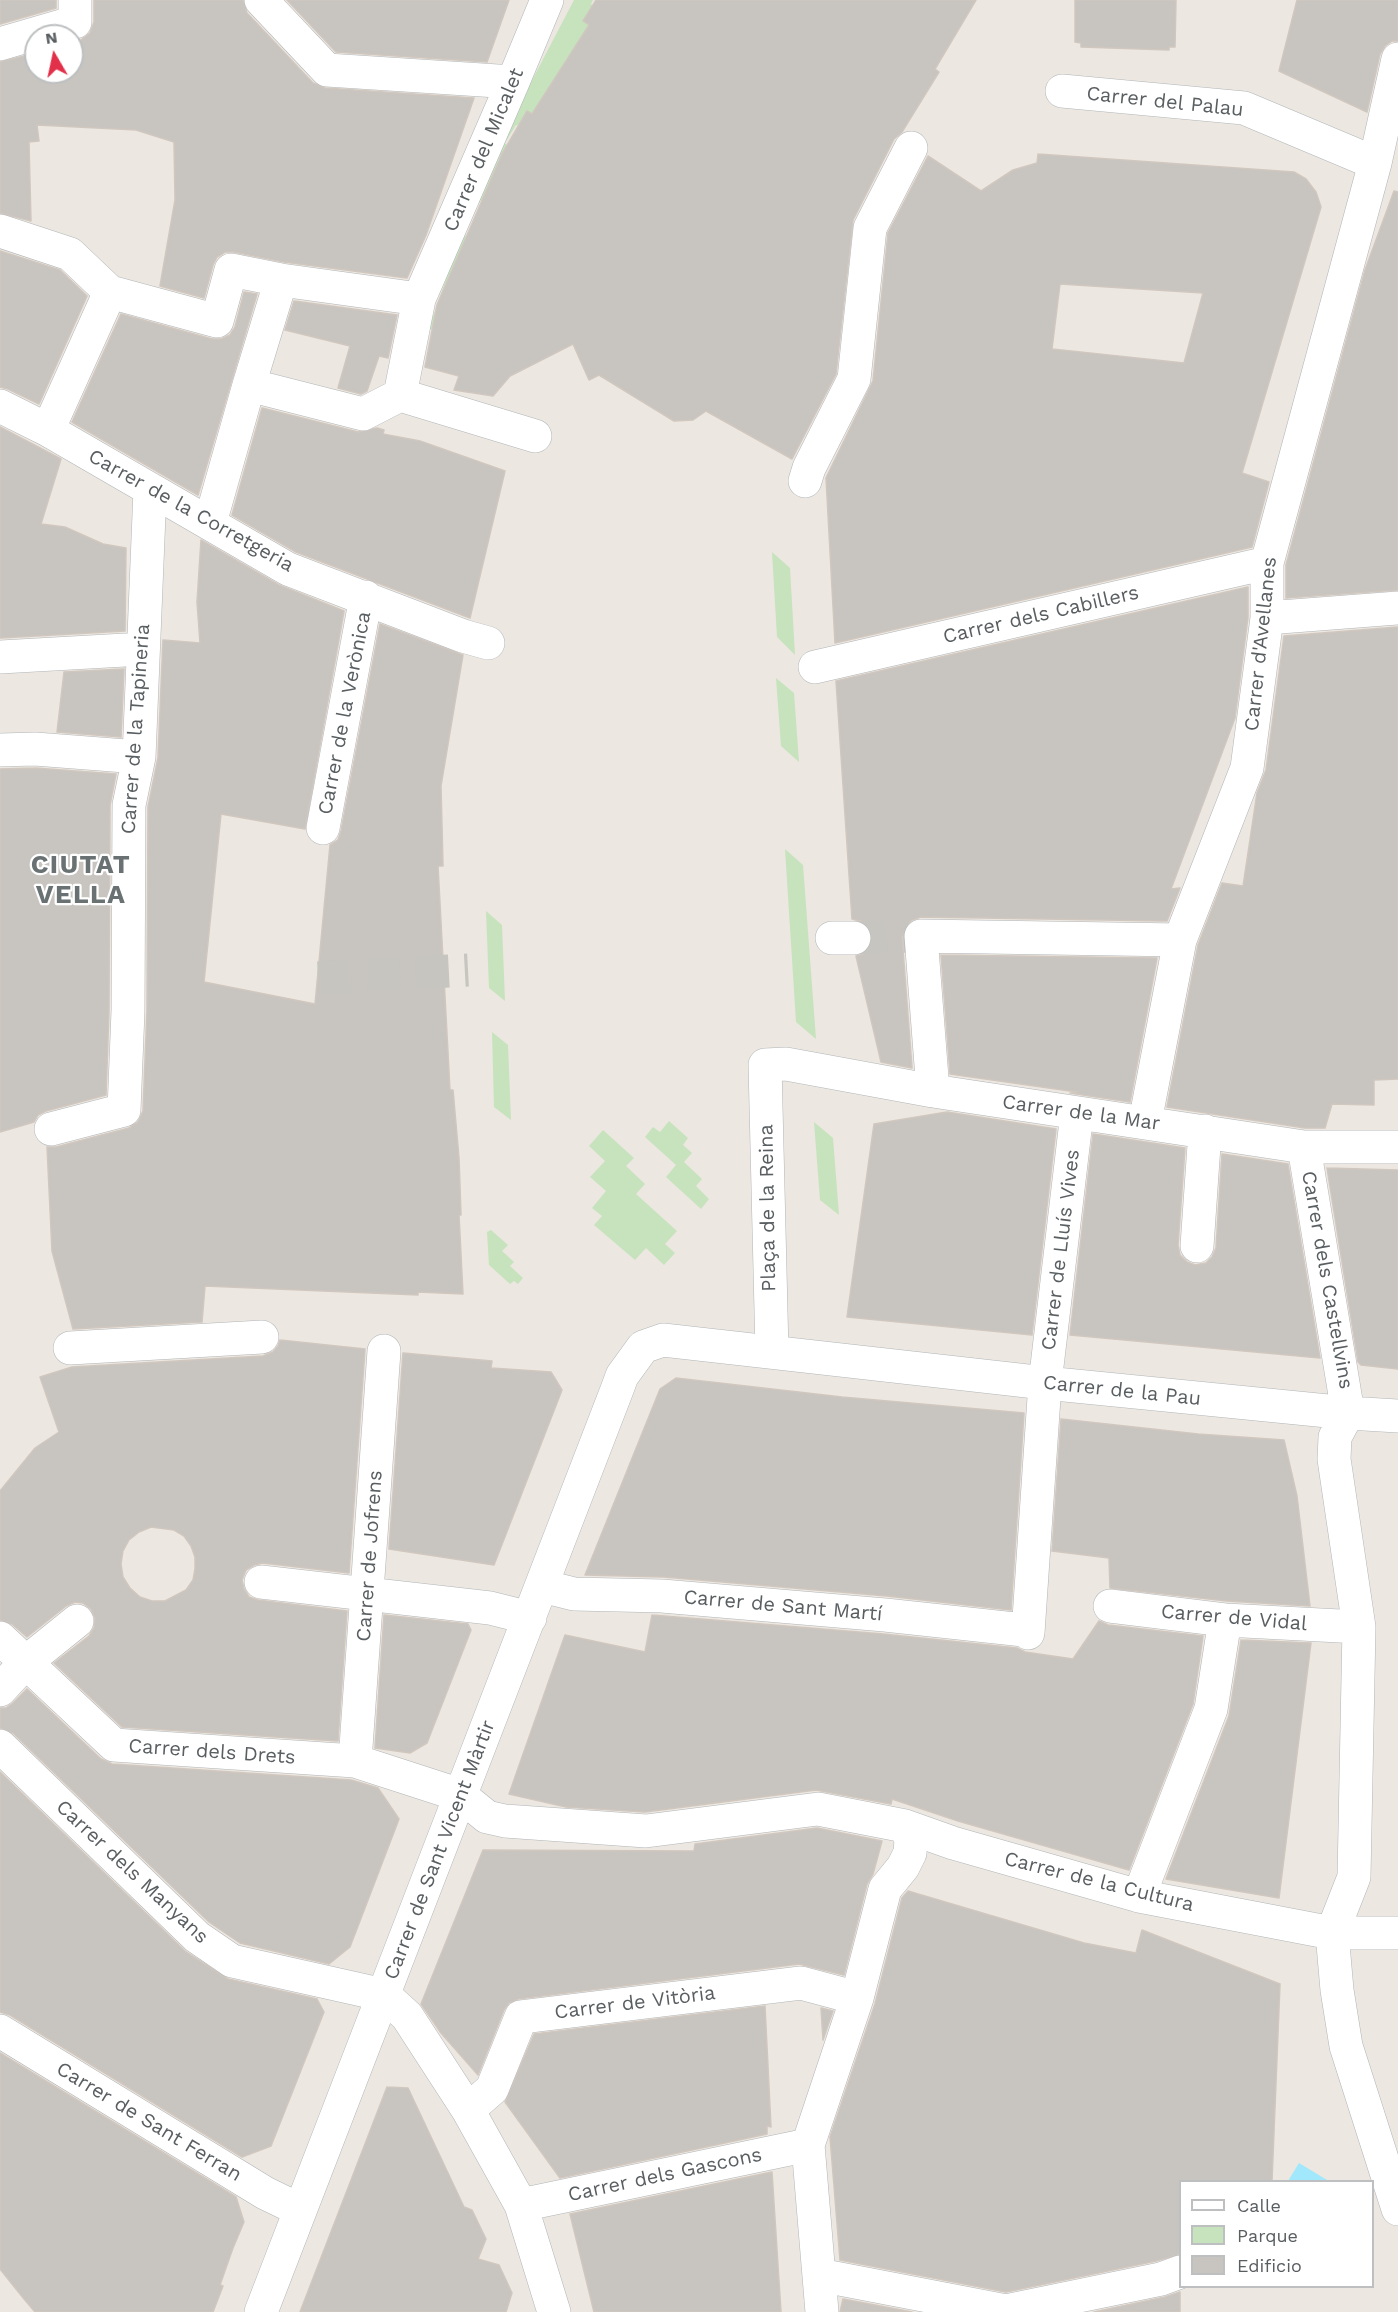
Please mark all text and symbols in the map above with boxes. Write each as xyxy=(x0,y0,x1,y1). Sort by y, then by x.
north arrow xyxy=(24,24,84,84)
text: N xyxy=(44,27,59,48)
street label: Carrer del Micalet xyxy=(439,65,529,235)
street label: Carrer del Palau xyxy=(1085,82,1245,122)
street label: Carrer de la Corretgeria xyxy=(84,444,298,578)
street label: Carrer d'Avellanes xyxy=(1240,556,1282,732)
street label: Carrer dels Cabillers xyxy=(941,581,1141,649)
street label: Carrer de la Verònica xyxy=(314,609,376,817)
street label: Carrer de la Tapineria xyxy=(117,623,155,835)
district label: CIUTAT VELLA xyxy=(31,849,131,910)
street label: Carrer de la Mar xyxy=(1001,1090,1161,1136)
street label: Plaça de la Reina xyxy=(755,1124,781,1292)
street label: Carrer de Lluís Vives xyxy=(1037,1148,1085,1352)
street label: Carrer dels Castellvins xyxy=(1296,1169,1358,1391)
street label: Carrer de la Pau xyxy=(1042,1371,1202,1411)
street label: Carrer de Jofrens xyxy=(352,1470,388,1642)
street label: Carrer de Sant Martí xyxy=(683,1585,883,1627)
street label: Carrer de Vidal xyxy=(1160,1600,1308,1636)
street label: Carrer de Sant Vicent Màrtir xyxy=(379,1717,501,1983)
street label: Carrer dels Drets xyxy=(128,1734,296,1770)
street label: Carrer dels Manyans xyxy=(51,1795,213,1949)
street label: Carrer de la Cultura xyxy=(1002,1847,1196,1917)
street label: Carrer de Vitòria xyxy=(553,1981,717,2025)
street label: Carrer de Sant Ferran xyxy=(52,2057,246,2187)
street label: Carrer dels Gascons xyxy=(566,2143,764,2207)
legend xyxy=(1179,2180,1374,2288)
text: Calle xyxy=(1237,2195,1281,2216)
text: Parque xyxy=(1237,2225,1298,2246)
text: Edificio xyxy=(1237,2255,1302,2276)

